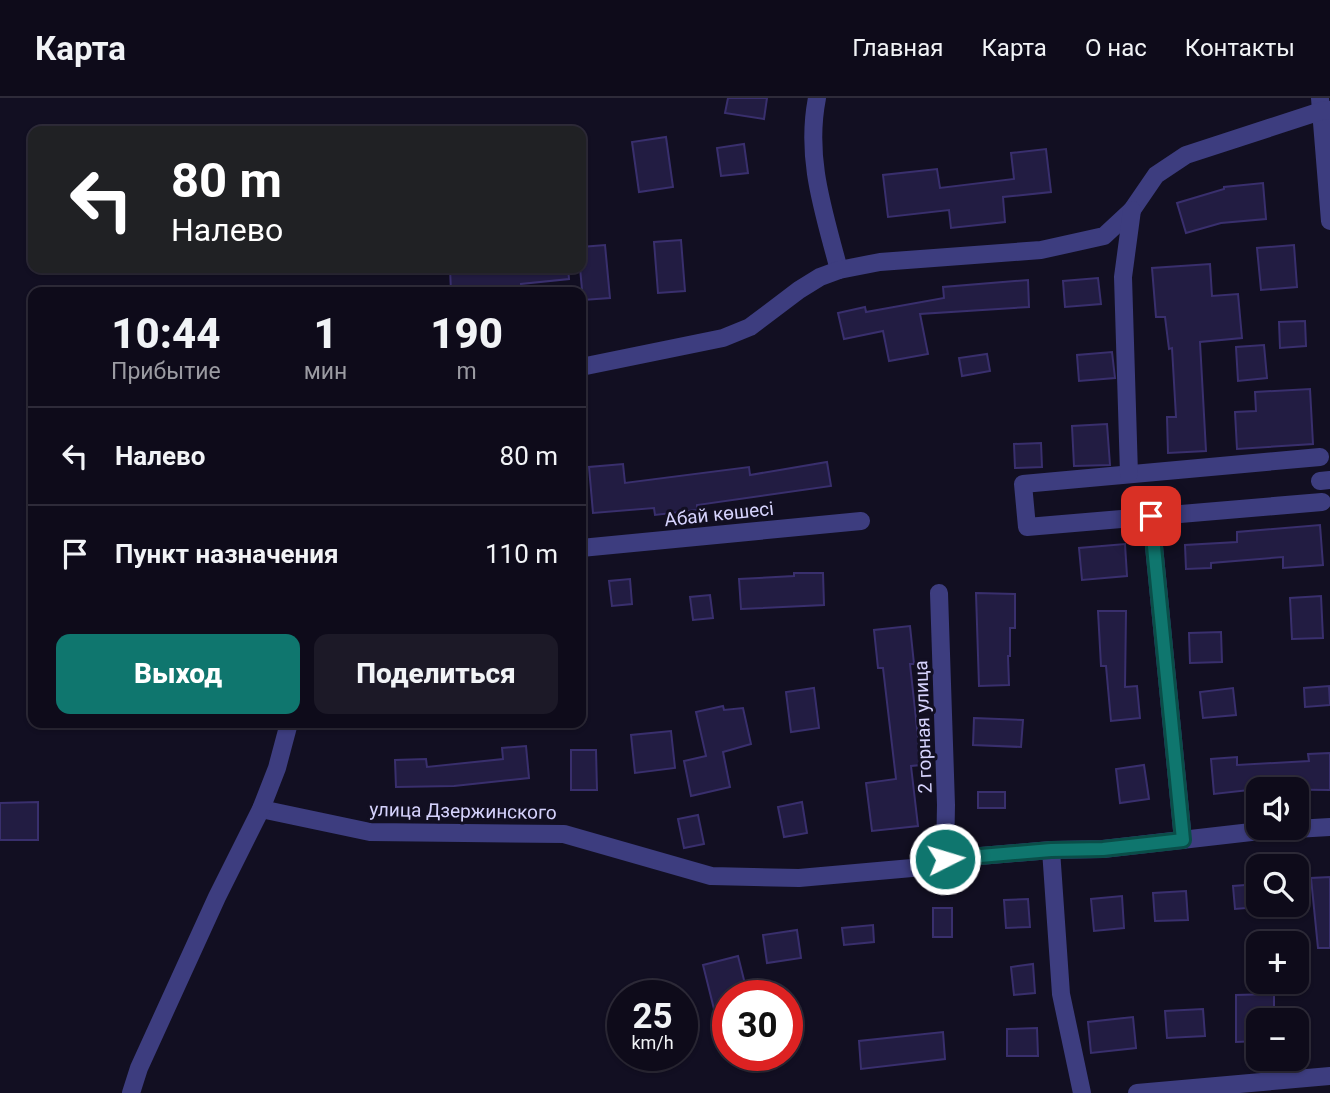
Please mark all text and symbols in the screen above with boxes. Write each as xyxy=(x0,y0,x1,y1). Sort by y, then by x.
text: Карта xyxy=(35,29,126,68)
text: Главная xyxy=(852,34,943,62)
text: Карта xyxy=(981,34,1047,62)
text: О нас xyxy=(1085,34,1147,62)
text: Контакты xyxy=(1185,34,1295,62)
text: 80 m xyxy=(171,152,282,209)
icon: left xyxy=(56,154,147,245)
text: Налево xyxy=(171,211,283,249)
text: 10:44 xyxy=(111,309,220,358)
text: 1 xyxy=(313,309,338,358)
text: 190 xyxy=(430,309,503,358)
text: Прибытие xyxy=(111,358,221,385)
text: мин xyxy=(304,358,347,385)
text: m xyxy=(457,358,477,385)
icon: left xyxy=(56,437,94,475)
text: Налево xyxy=(115,441,205,471)
text: 80 m xyxy=(500,441,558,471)
pin xyxy=(1121,486,1181,546)
street label: Абай көшесі xyxy=(663,497,775,531)
icon: arrive xyxy=(1132,497,1170,535)
icon: arrive xyxy=(56,535,94,573)
text: Пункт назначения xyxy=(115,539,339,569)
text: 110 m xyxy=(485,539,558,569)
button: Выход xyxy=(56,634,300,714)
button: Поделиться xyxy=(314,634,558,714)
street label: 2 горная улица xyxy=(909,660,937,794)
map controls xyxy=(1246,777,1309,1071)
button: sound xyxy=(1246,777,1309,840)
street label: улица Дзержинского xyxy=(369,798,557,824)
position arrow xyxy=(908,822,982,896)
button: search xyxy=(1246,854,1309,917)
button: + xyxy=(1246,931,1309,994)
speed limit sign: 30 xyxy=(712,980,803,1071)
text: 25 xyxy=(632,996,673,1037)
button: − xyxy=(1246,1008,1309,1071)
text: km/h xyxy=(631,1032,674,1053)

